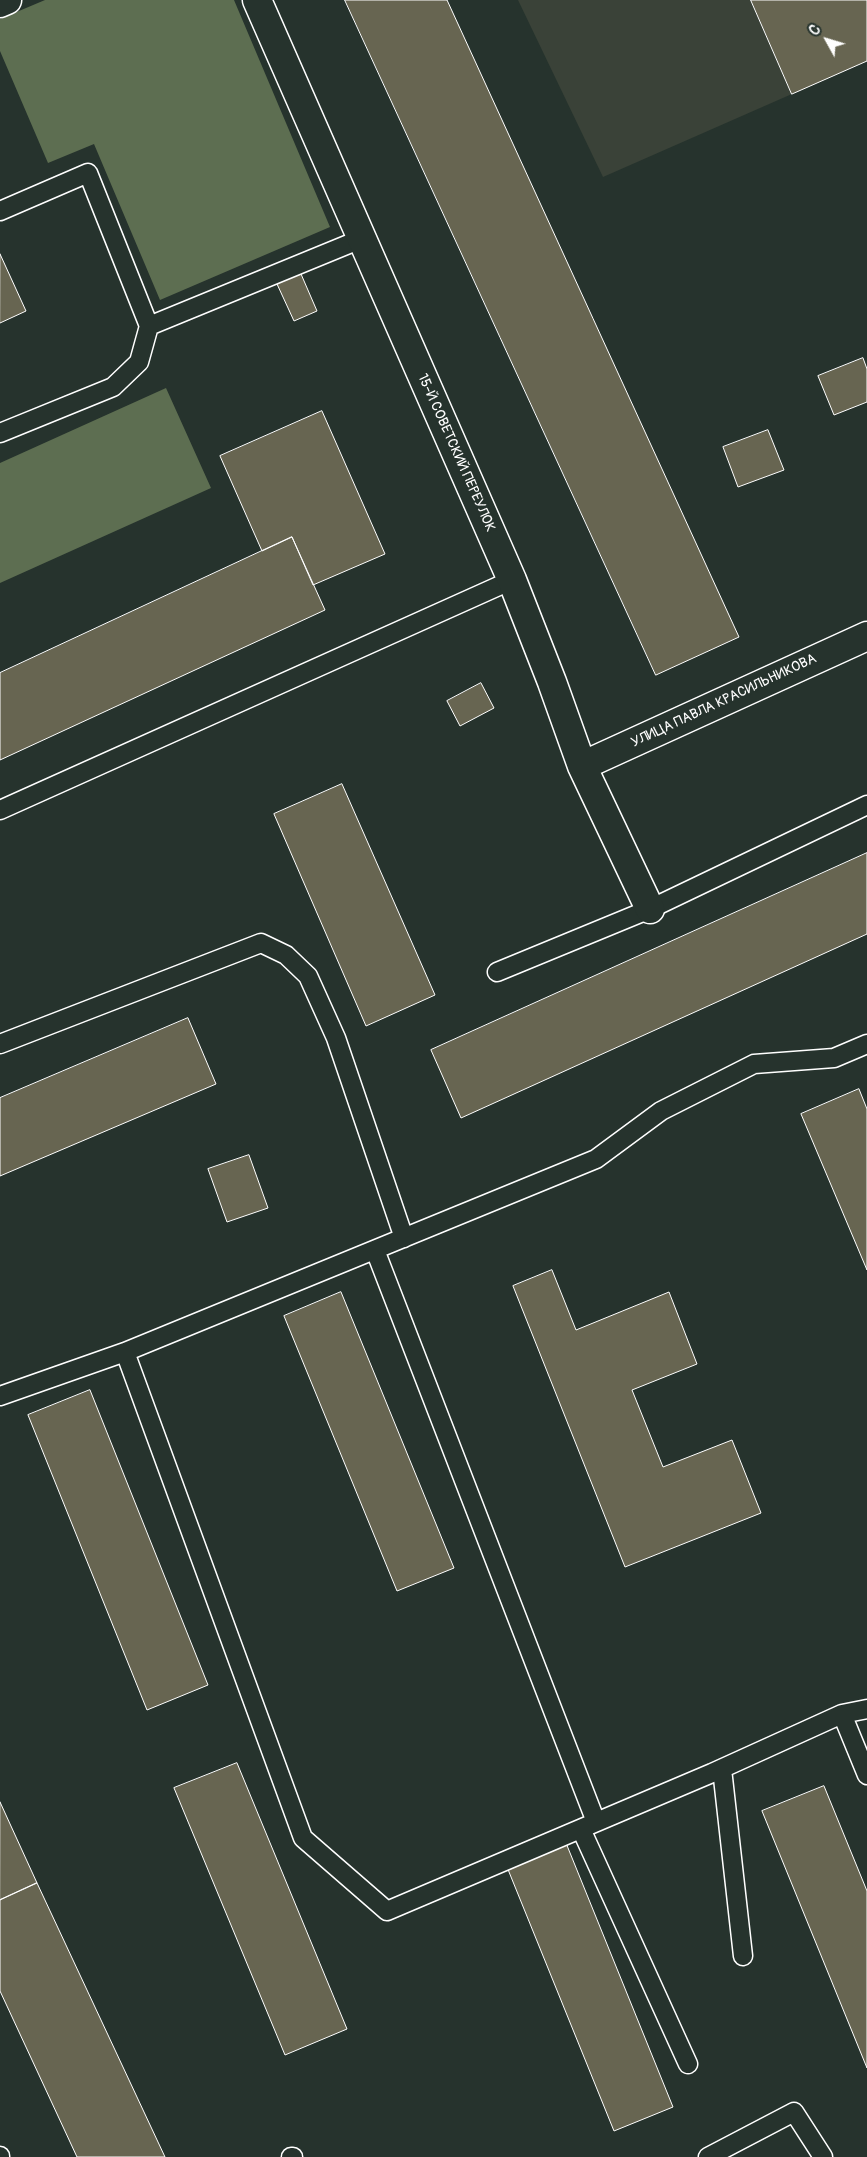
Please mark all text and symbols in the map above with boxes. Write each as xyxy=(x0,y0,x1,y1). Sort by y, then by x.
north arrow xyxy=(802,15,852,65)
text: С xyxy=(806,22,824,39)
street label: 15-Й СОВЕТСКИЙ ПЕРЕУЛОК xyxy=(414,371,498,535)
street label: УЛИЦА ПАВЛА КРАСИЛЬНИКОВА xyxy=(629,651,819,751)

